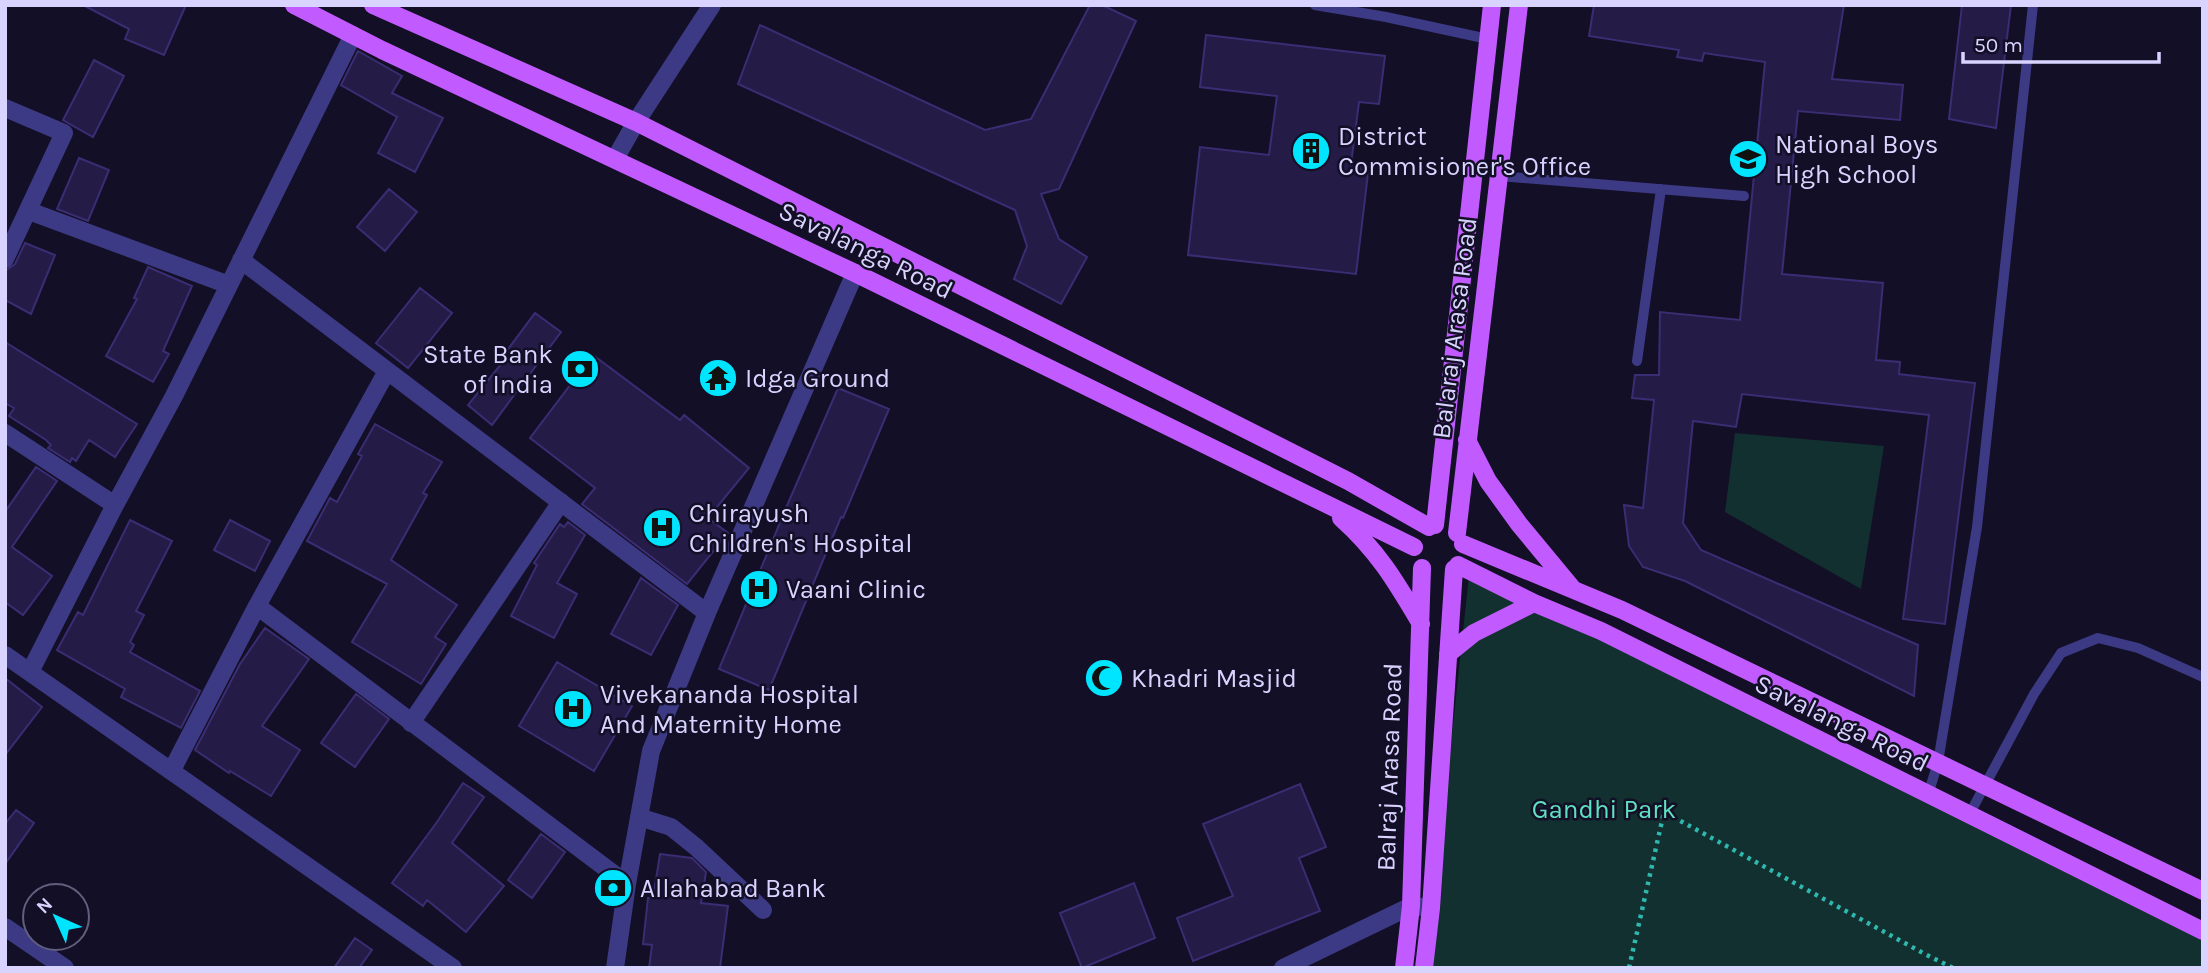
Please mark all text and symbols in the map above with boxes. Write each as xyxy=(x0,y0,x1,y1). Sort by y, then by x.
scale bar xyxy=(1963,21,2159,65)
text: 50 m xyxy=(1974,33,2023,57)
place label: District Commisioner's Office xyxy=(1338,121,1591,182)
place label: National Boys High School xyxy=(1775,129,1938,190)
building icon: District Commisioner's Office xyxy=(1290,130,1332,172)
school or university icon: National Boys High School xyxy=(1727,138,1769,180)
street label: Savalanga Road xyxy=(774,195,958,306)
street label: Balaraj Arasa Road xyxy=(1426,216,1483,441)
place label: State Bank of India xyxy=(423,339,553,400)
bank icon: State Bank of India xyxy=(559,348,601,390)
temple icon: Idga Ground xyxy=(697,357,739,399)
place label: Idga Ground xyxy=(745,363,890,394)
place label: Chirayush Children's Hospital xyxy=(689,498,912,559)
hospital icon: Chirayush Children's Hospital xyxy=(641,507,683,549)
hospital icon: Vaani Clinic xyxy=(738,568,780,610)
place label: Vaani Clinic xyxy=(786,574,926,605)
mosque icon: Khadri Masjid xyxy=(1083,657,1125,699)
street label: Balraj Arasa Road xyxy=(1370,662,1409,872)
place label: Khadri Masjid xyxy=(1131,663,1297,694)
street label: Savalanga Road xyxy=(1750,668,1934,779)
place label: Vivekananda Hospital And Maternity Home xyxy=(600,679,859,740)
hospital icon: Vivekananda Hospital And Maternity Home xyxy=(552,688,594,730)
park label: Gandhi Park xyxy=(1532,794,1676,825)
bank icon: Allahabad Bank xyxy=(592,867,634,909)
place label: Allahabad Bank xyxy=(640,873,826,904)
north arrow xyxy=(21,882,91,952)
text: N xyxy=(32,893,57,918)

